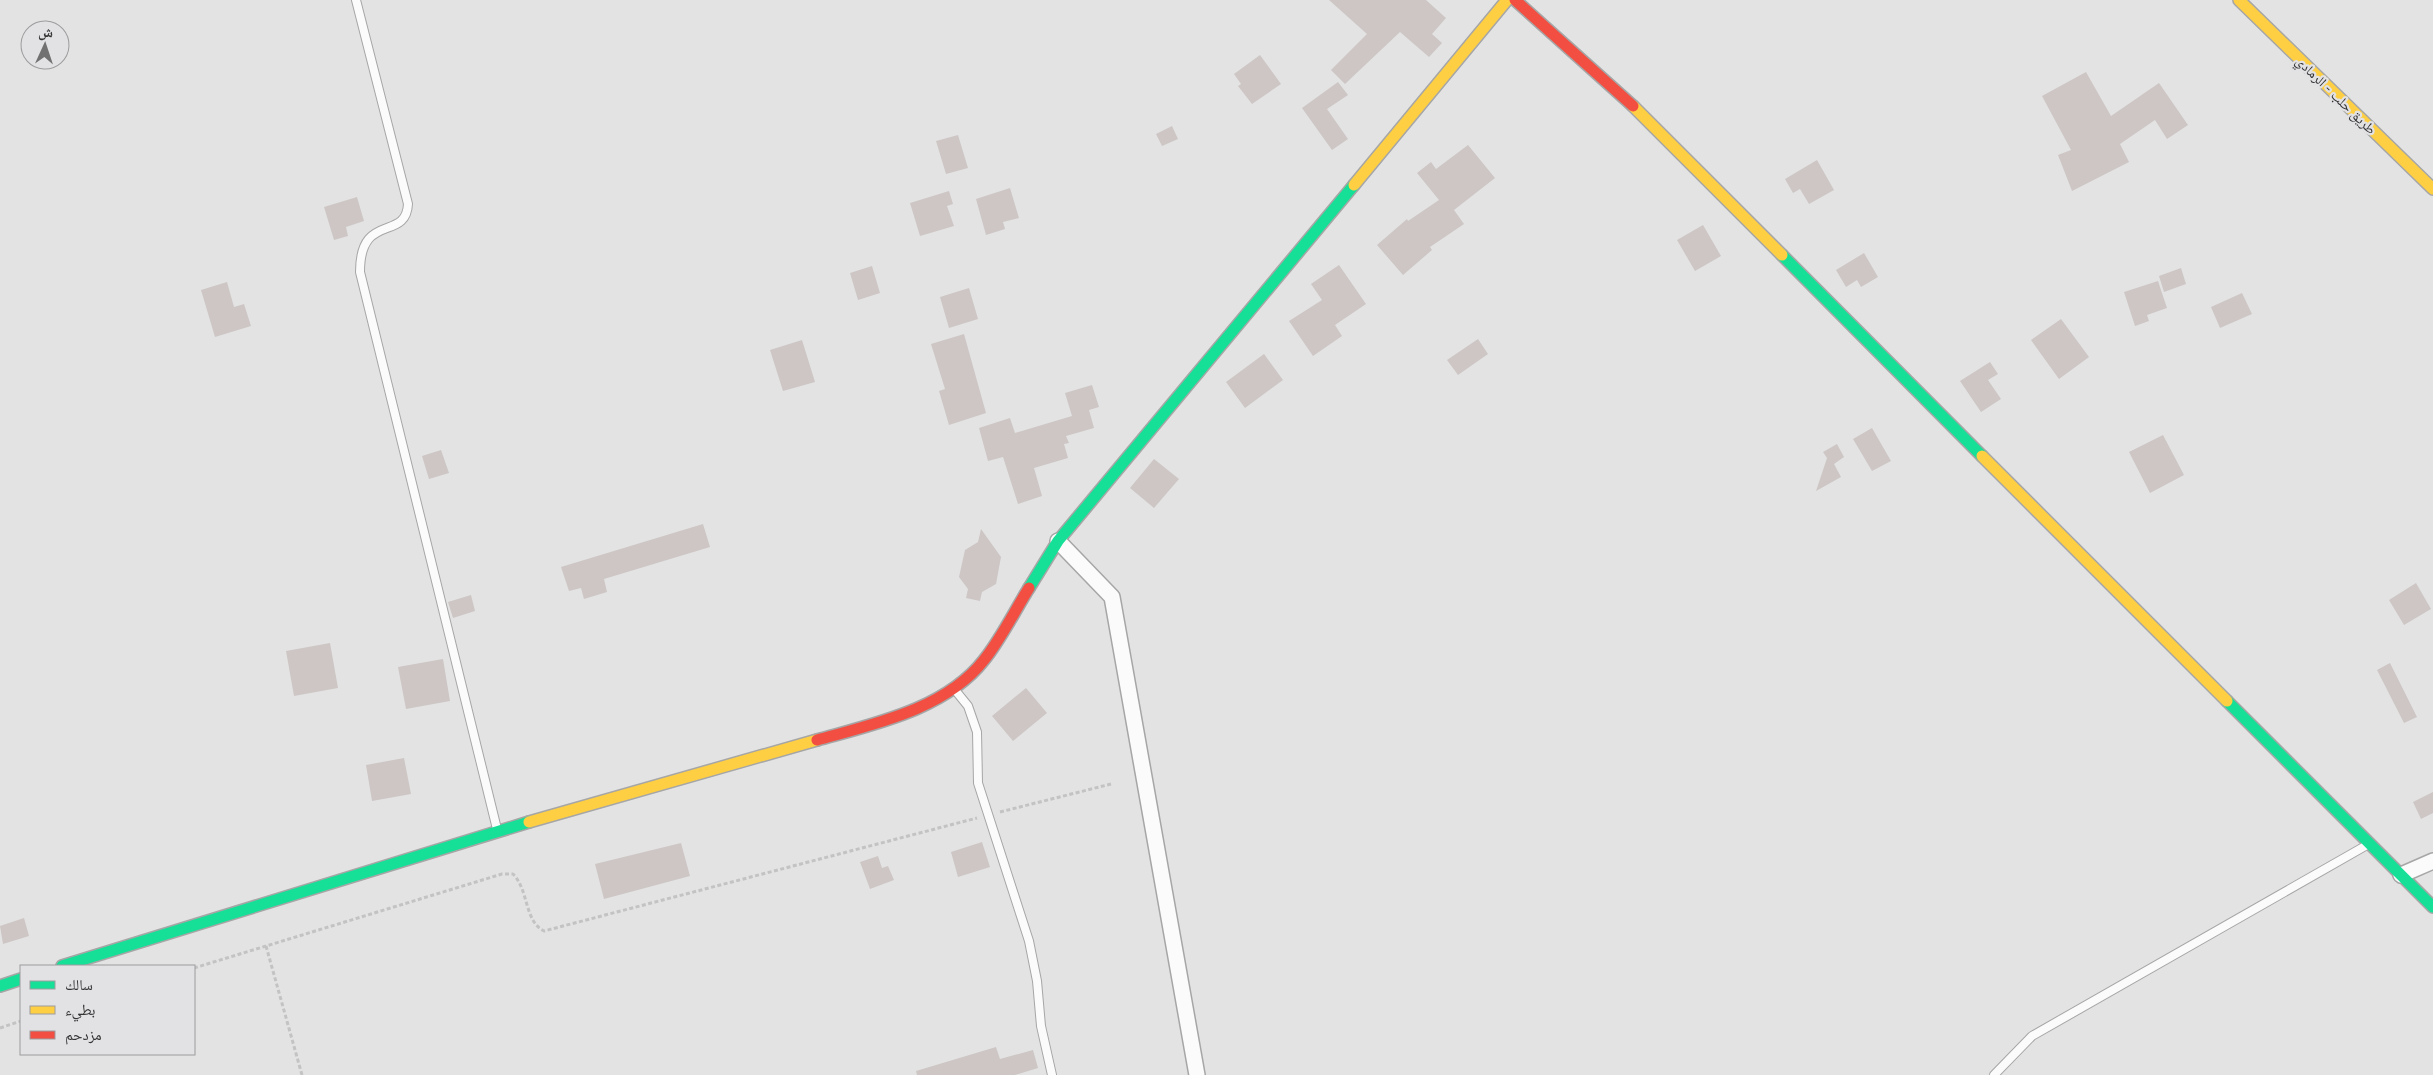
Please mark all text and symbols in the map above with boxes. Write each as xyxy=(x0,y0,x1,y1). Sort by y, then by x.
north arrow xyxy=(20,20,70,70)
text: ش xyxy=(38,23,54,41)
street label: طريق حلب - الرمادي xyxy=(2290,52,2380,140)
legend xyxy=(20,965,195,1055)
text: سالك xyxy=(65,975,93,994)
text: بطيء xyxy=(65,1000,95,1022)
text: مزدحم xyxy=(65,1025,102,1045)

